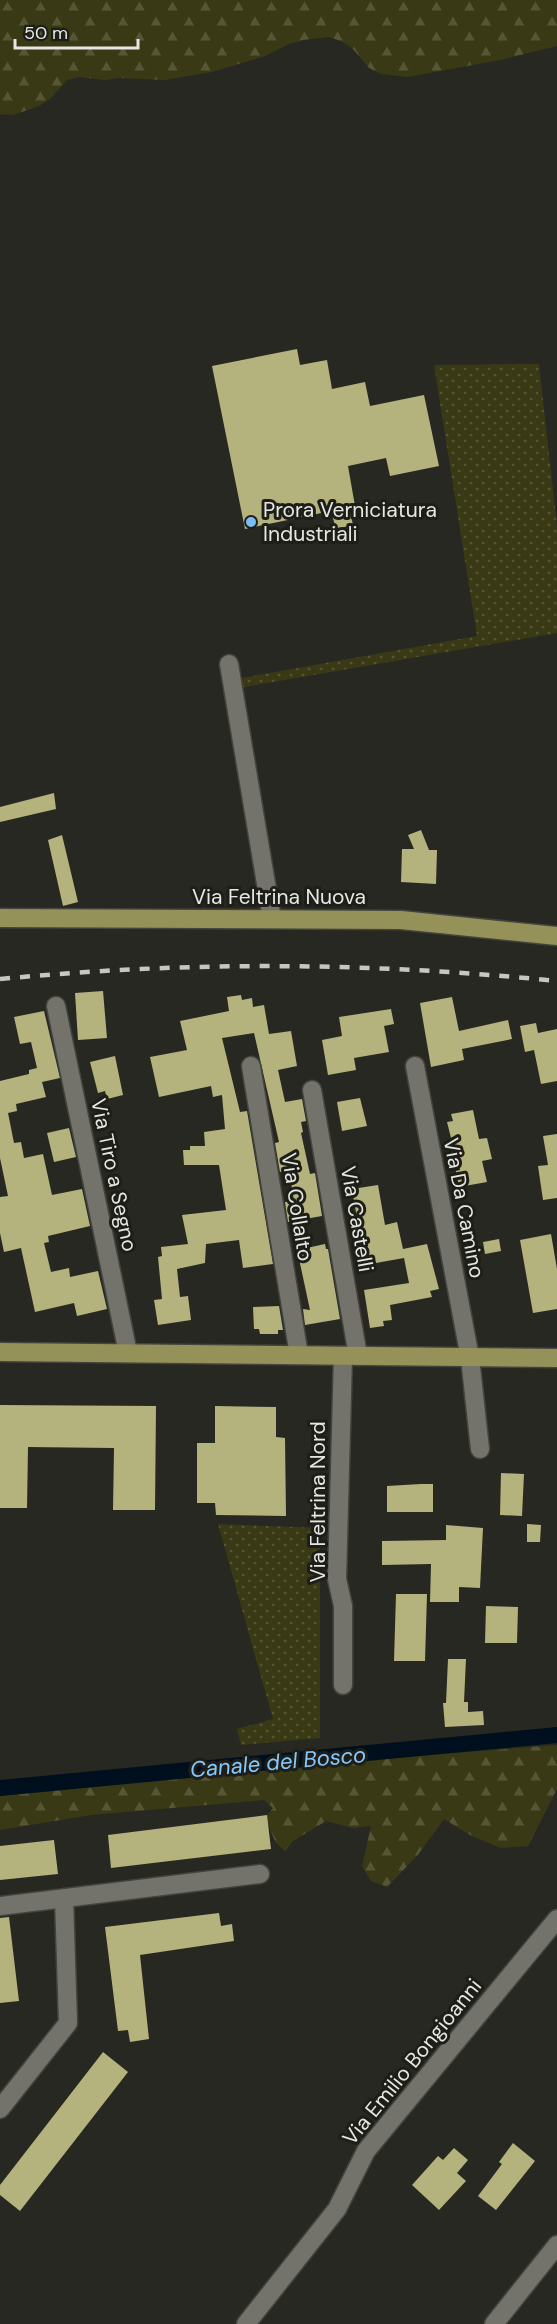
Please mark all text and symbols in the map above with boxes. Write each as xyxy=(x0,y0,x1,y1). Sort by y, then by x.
scale bar xyxy=(15,12,138,50)
text: 50 m xyxy=(24,21,68,45)
place label: Prora Verniciatura Industriali xyxy=(263,496,437,548)
marker: Prora Verniciatura Industriali xyxy=(244,515,258,529)
street label: Via Feltrina Nuova xyxy=(192,883,366,911)
street label: Via Tiro a Segno xyxy=(84,1096,144,1254)
street label: Via Da Camino xyxy=(437,1135,491,1281)
street label: Via Collalto xyxy=(275,1151,319,1263)
street label: Via Castelli xyxy=(334,1164,380,1274)
street label: Via Feltrina Nord xyxy=(304,1421,332,1583)
water label: Canale del Bosco xyxy=(189,1740,367,1784)
street label: Via Emilio Bongioanni xyxy=(336,1973,488,2151)

